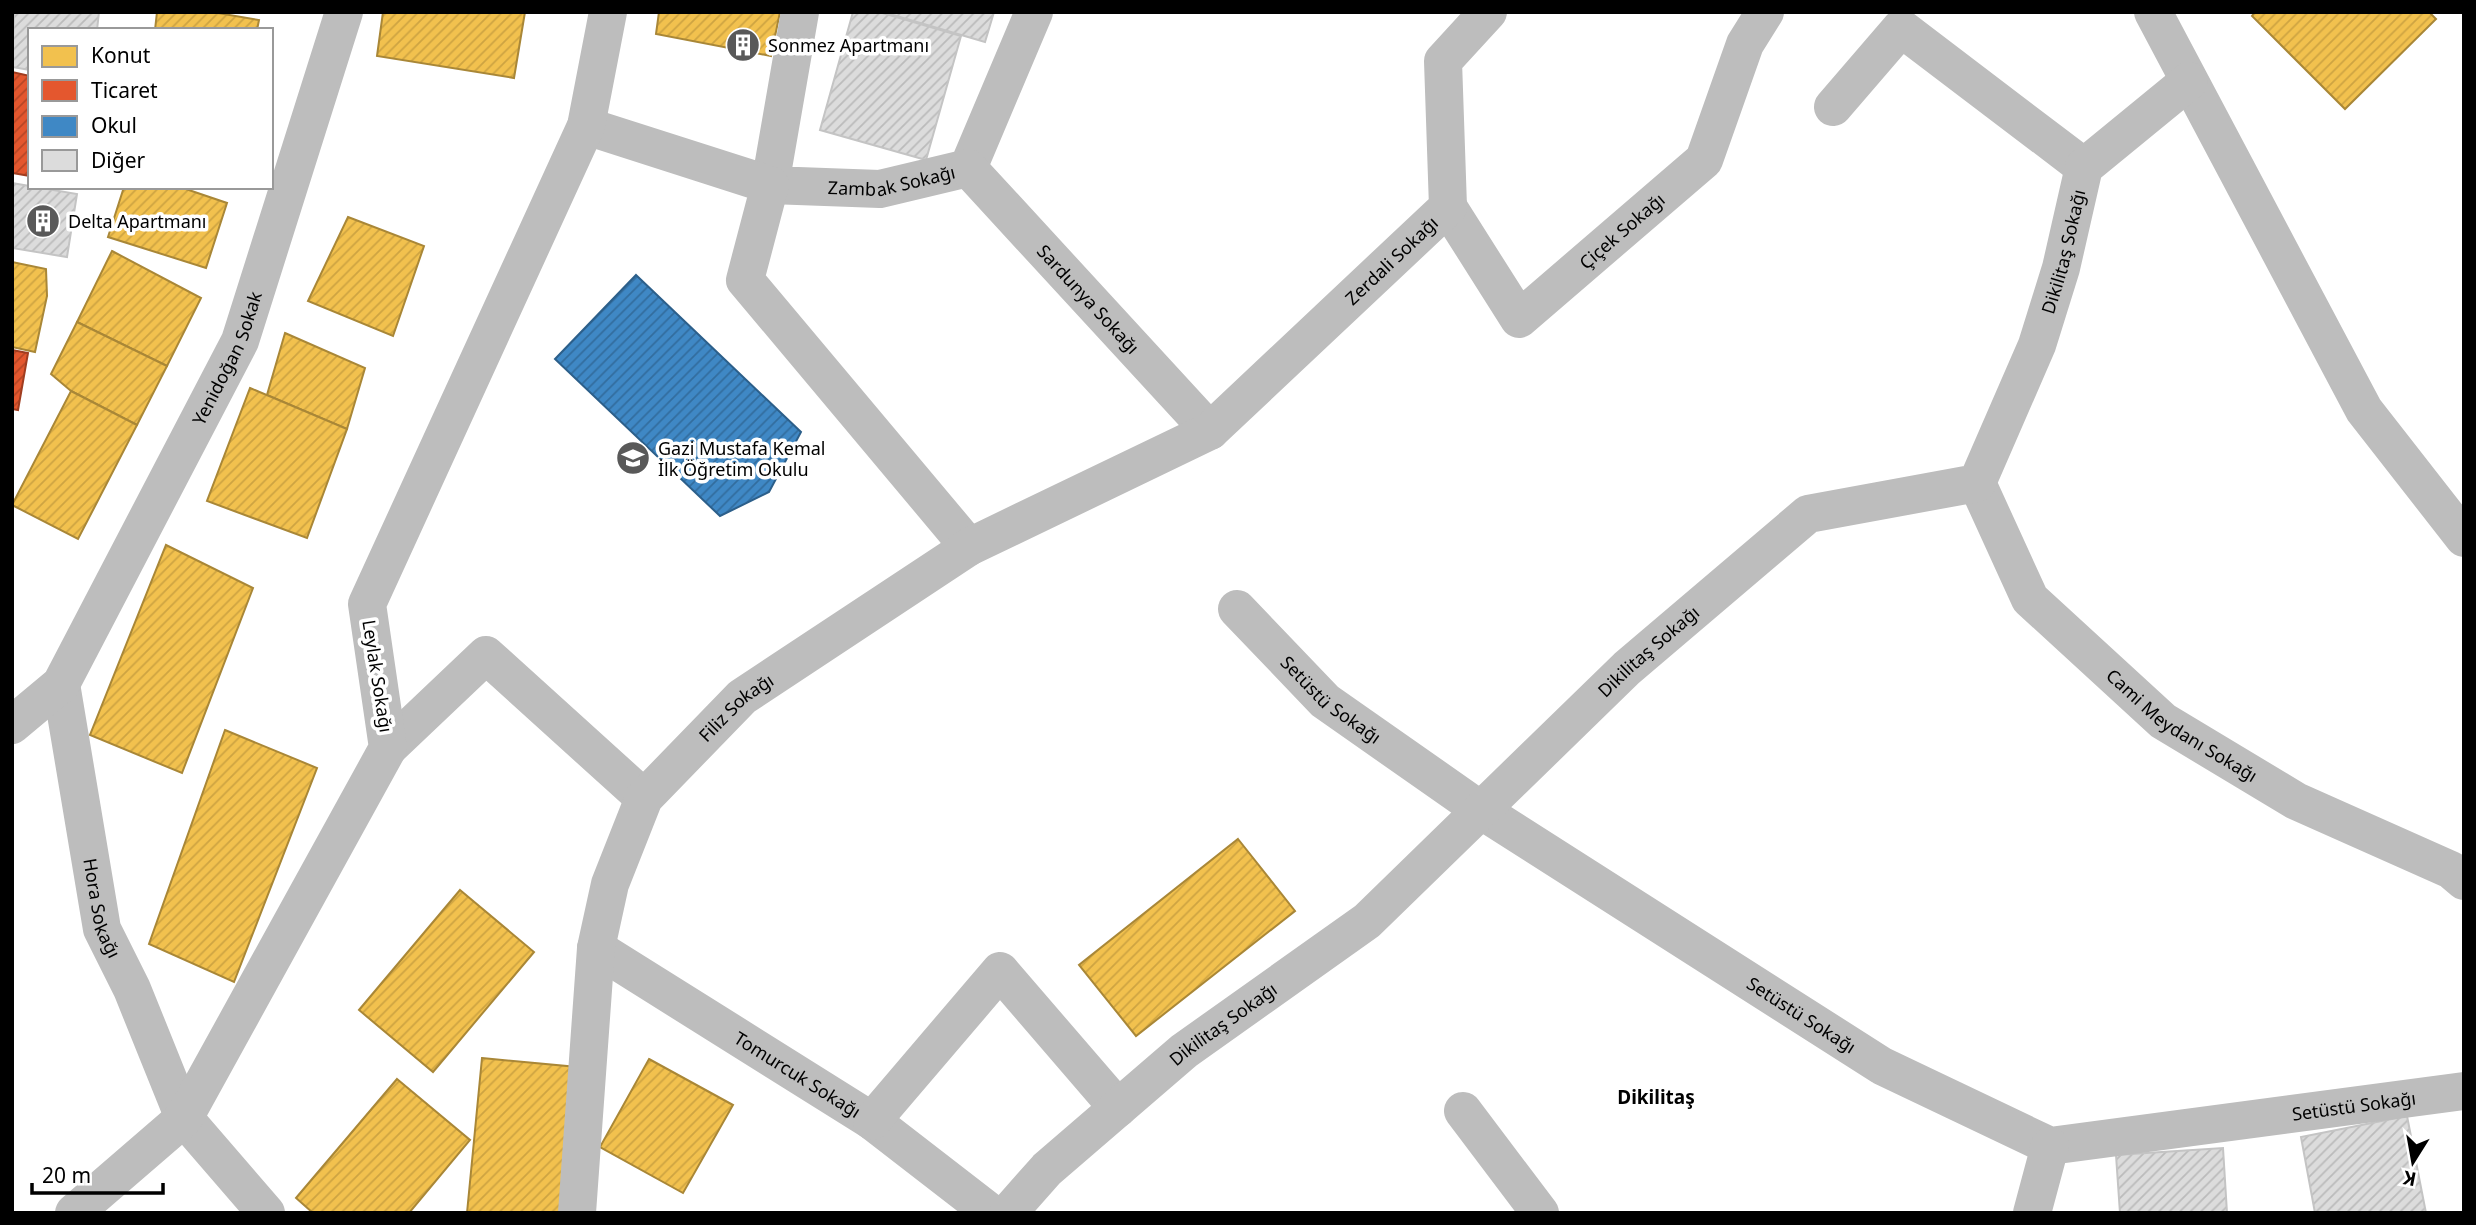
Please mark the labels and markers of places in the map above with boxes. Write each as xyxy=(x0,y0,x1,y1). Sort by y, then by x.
building icon: Sonmez Apartmanı xyxy=(724,26,762,64)
place label: Sonmez Apartmanı xyxy=(768,33,929,57)
building icon: Delta Apartmanı xyxy=(24,202,62,240)
place label: Delta Apartmanı xyxy=(68,209,207,233)
place label: Gazi Mustafa Kemal İlk Öğretim Okulu xyxy=(658,436,826,481)
school or university icon: Gazi Mustafa Kemal İlk Öğretim Okulu xyxy=(614,439,652,477)

